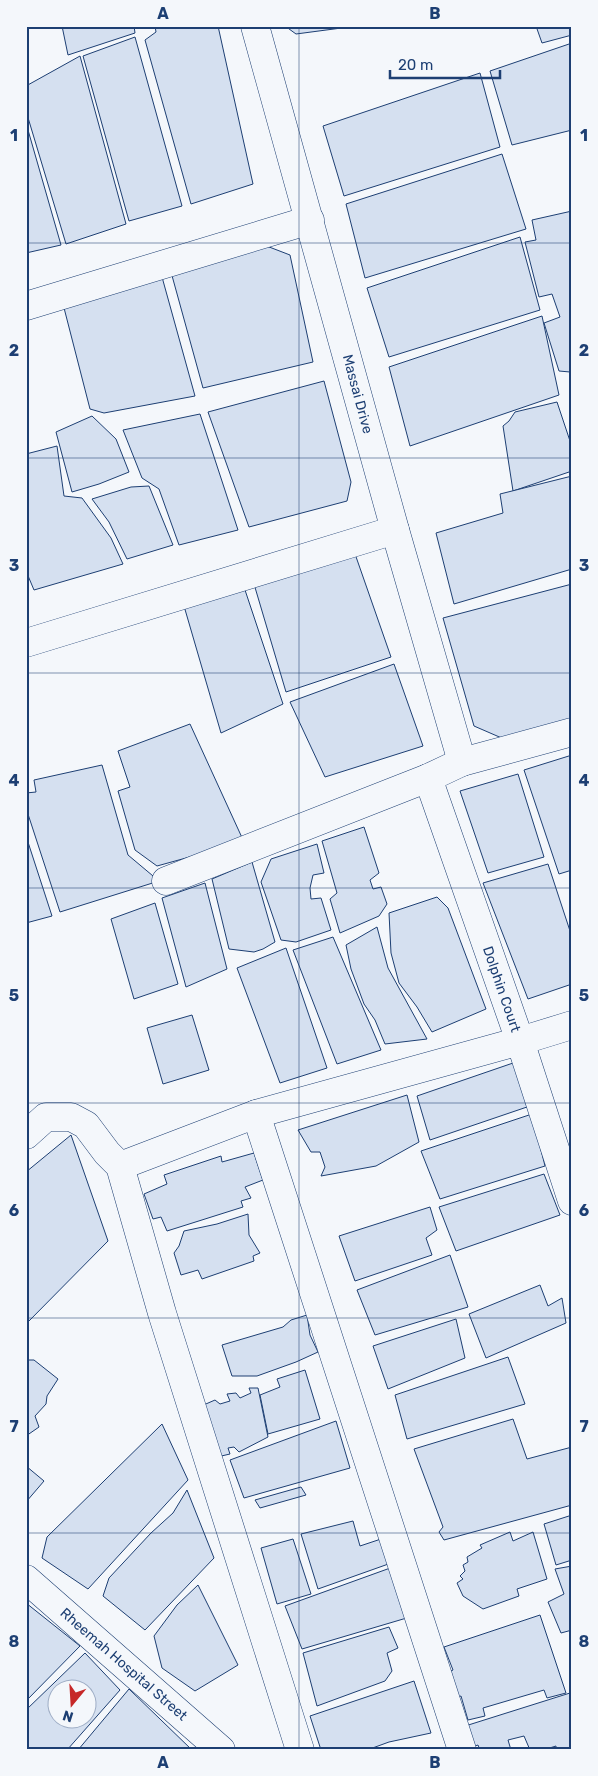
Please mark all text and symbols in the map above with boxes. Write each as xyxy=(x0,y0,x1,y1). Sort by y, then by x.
text: A xyxy=(157,4,169,23)
text: B xyxy=(429,4,441,23)
scale bar xyxy=(390,48,500,80)
text: 20 m xyxy=(398,56,433,74)
text: 1 xyxy=(10,126,18,145)
text: 1 xyxy=(580,126,588,145)
text: 2 xyxy=(9,341,19,360)
text: 2 xyxy=(579,341,589,360)
street label: Massai Drive xyxy=(339,353,376,436)
text: 3 xyxy=(9,556,19,575)
text: 3 xyxy=(579,556,589,575)
text: 4 xyxy=(9,771,20,790)
text: 4 xyxy=(579,771,590,790)
street label: Dolphin Court xyxy=(479,944,524,1035)
text: 5 xyxy=(9,986,19,1005)
text: 5 xyxy=(579,986,589,1005)
text: 6 xyxy=(9,1201,19,1220)
text: 6 xyxy=(579,1201,589,1220)
text: 7 xyxy=(9,1417,19,1436)
text: 7 xyxy=(579,1417,589,1436)
street label: Rheemah Hospital Street xyxy=(57,1605,191,1725)
text: 8 xyxy=(9,1632,20,1651)
text: 8 xyxy=(579,1632,590,1651)
north arrow xyxy=(48,1678,98,1728)
text: N xyxy=(61,1706,76,1726)
text: A xyxy=(157,1753,169,1772)
text: B xyxy=(429,1753,441,1772)

